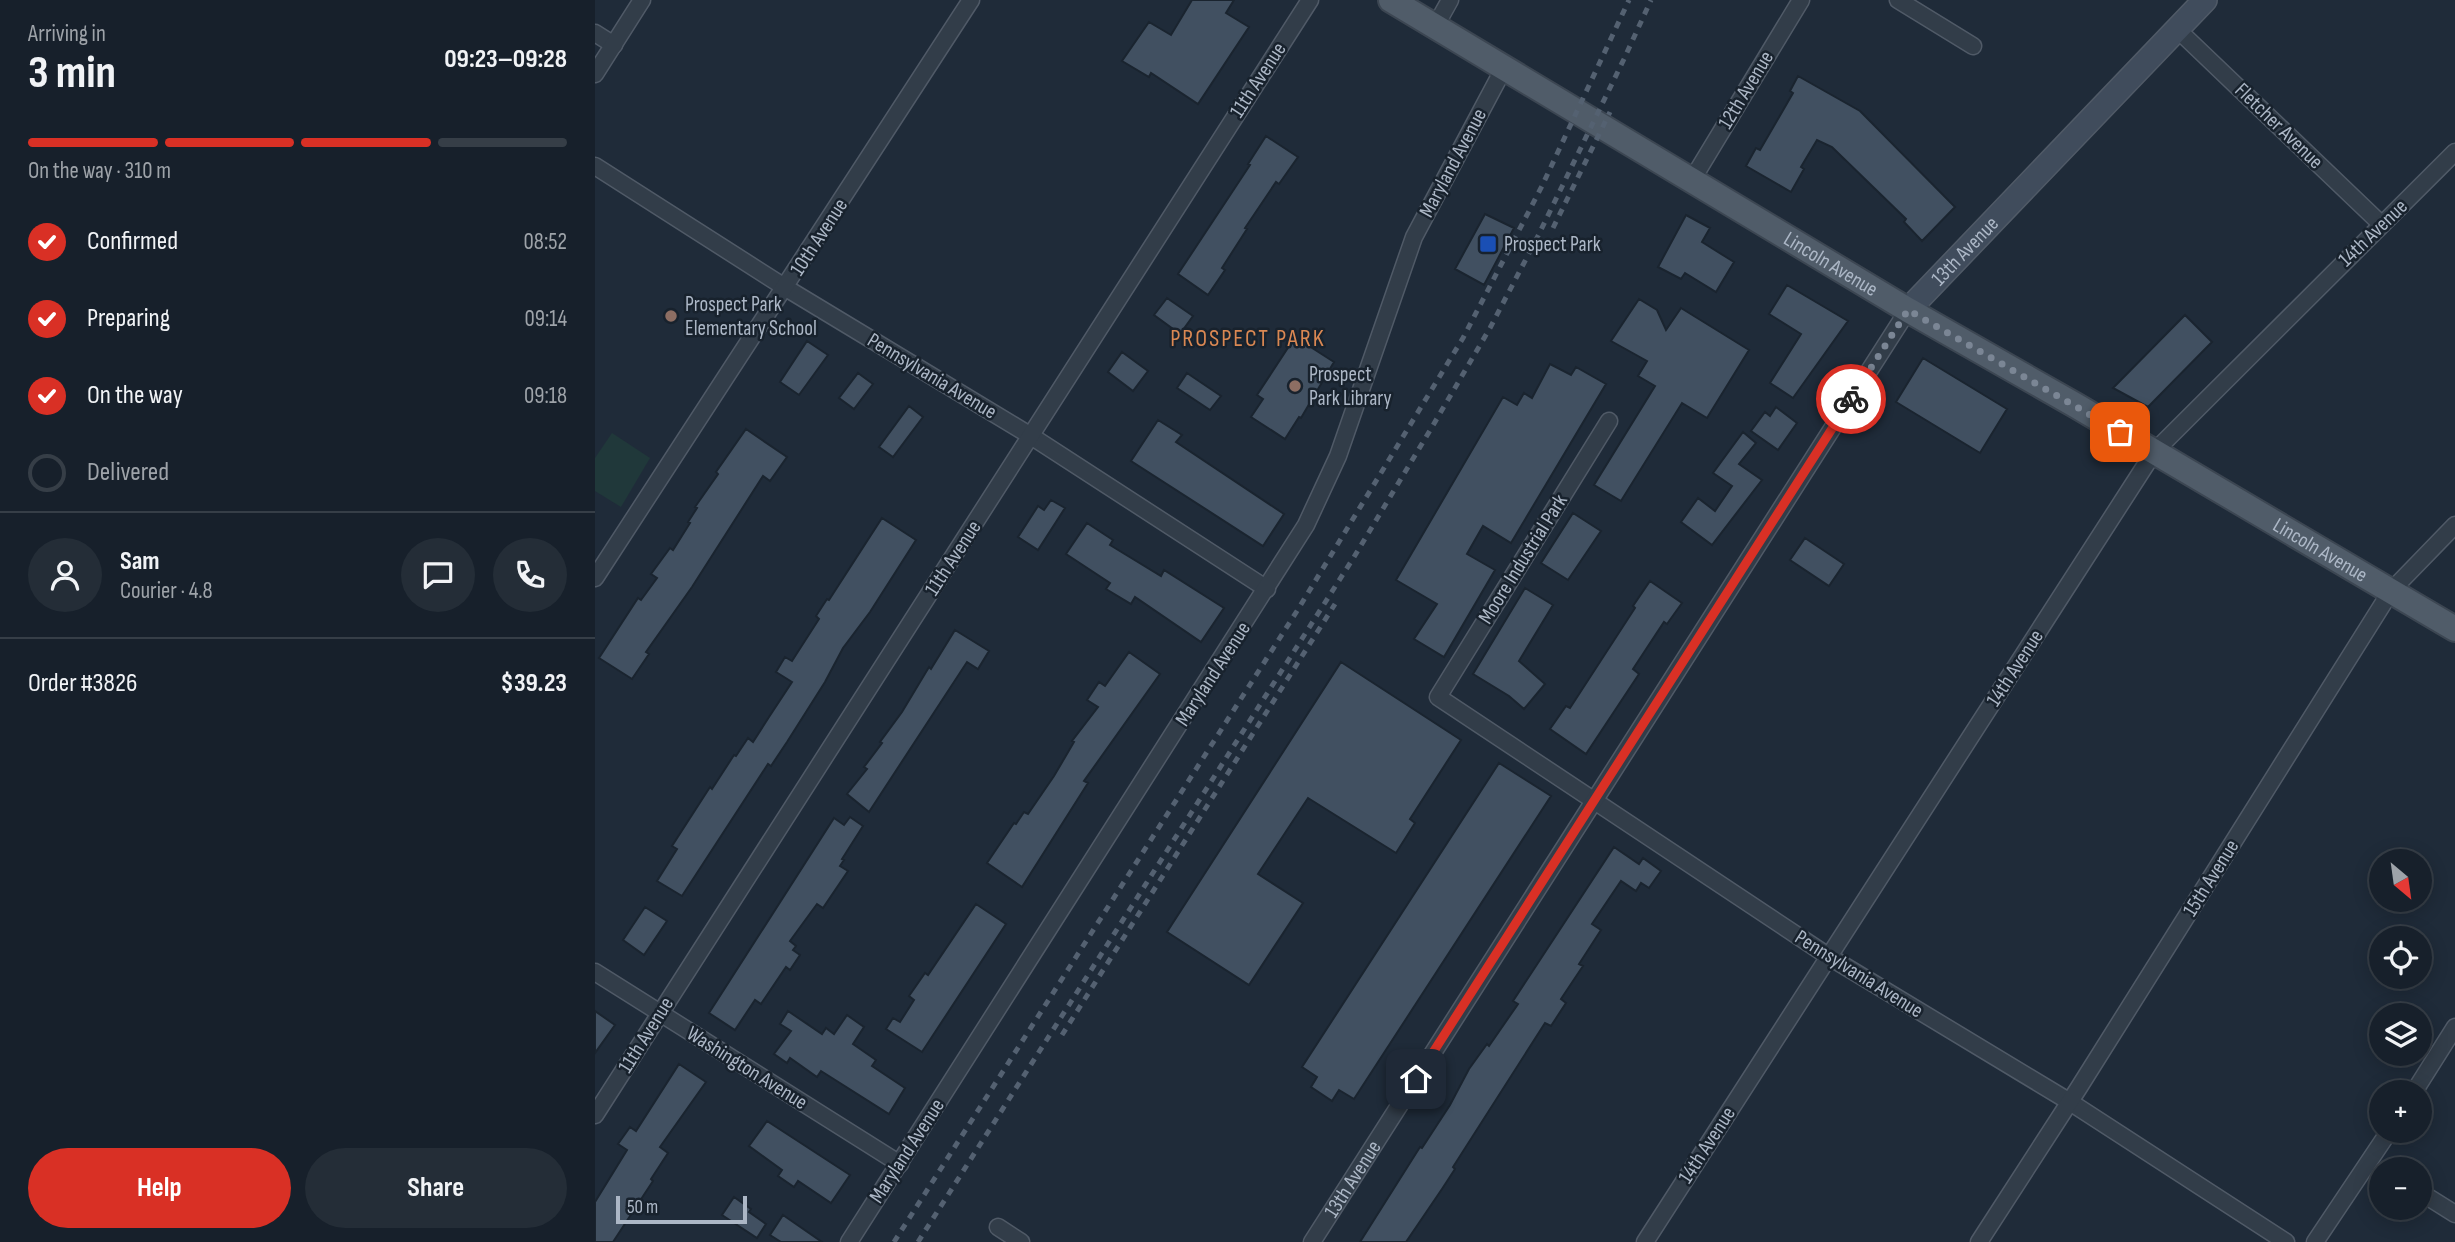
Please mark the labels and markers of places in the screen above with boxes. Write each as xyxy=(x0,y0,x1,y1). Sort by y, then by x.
place label: Prospect Park xyxy=(1504,232,1601,257)
marker: Prospect Park xyxy=(1478,234,1498,254)
place label: Prospect Park Elementary School xyxy=(685,292,817,341)
marker: Prospect Park Elementary School xyxy=(663,308,679,324)
place label: Prospect Park Library xyxy=(1309,362,1392,411)
marker: Prospect Park Library xyxy=(1287,378,1303,394)
pin xyxy=(2090,402,2150,462)
pin xyxy=(1386,1049,1446,1109)

